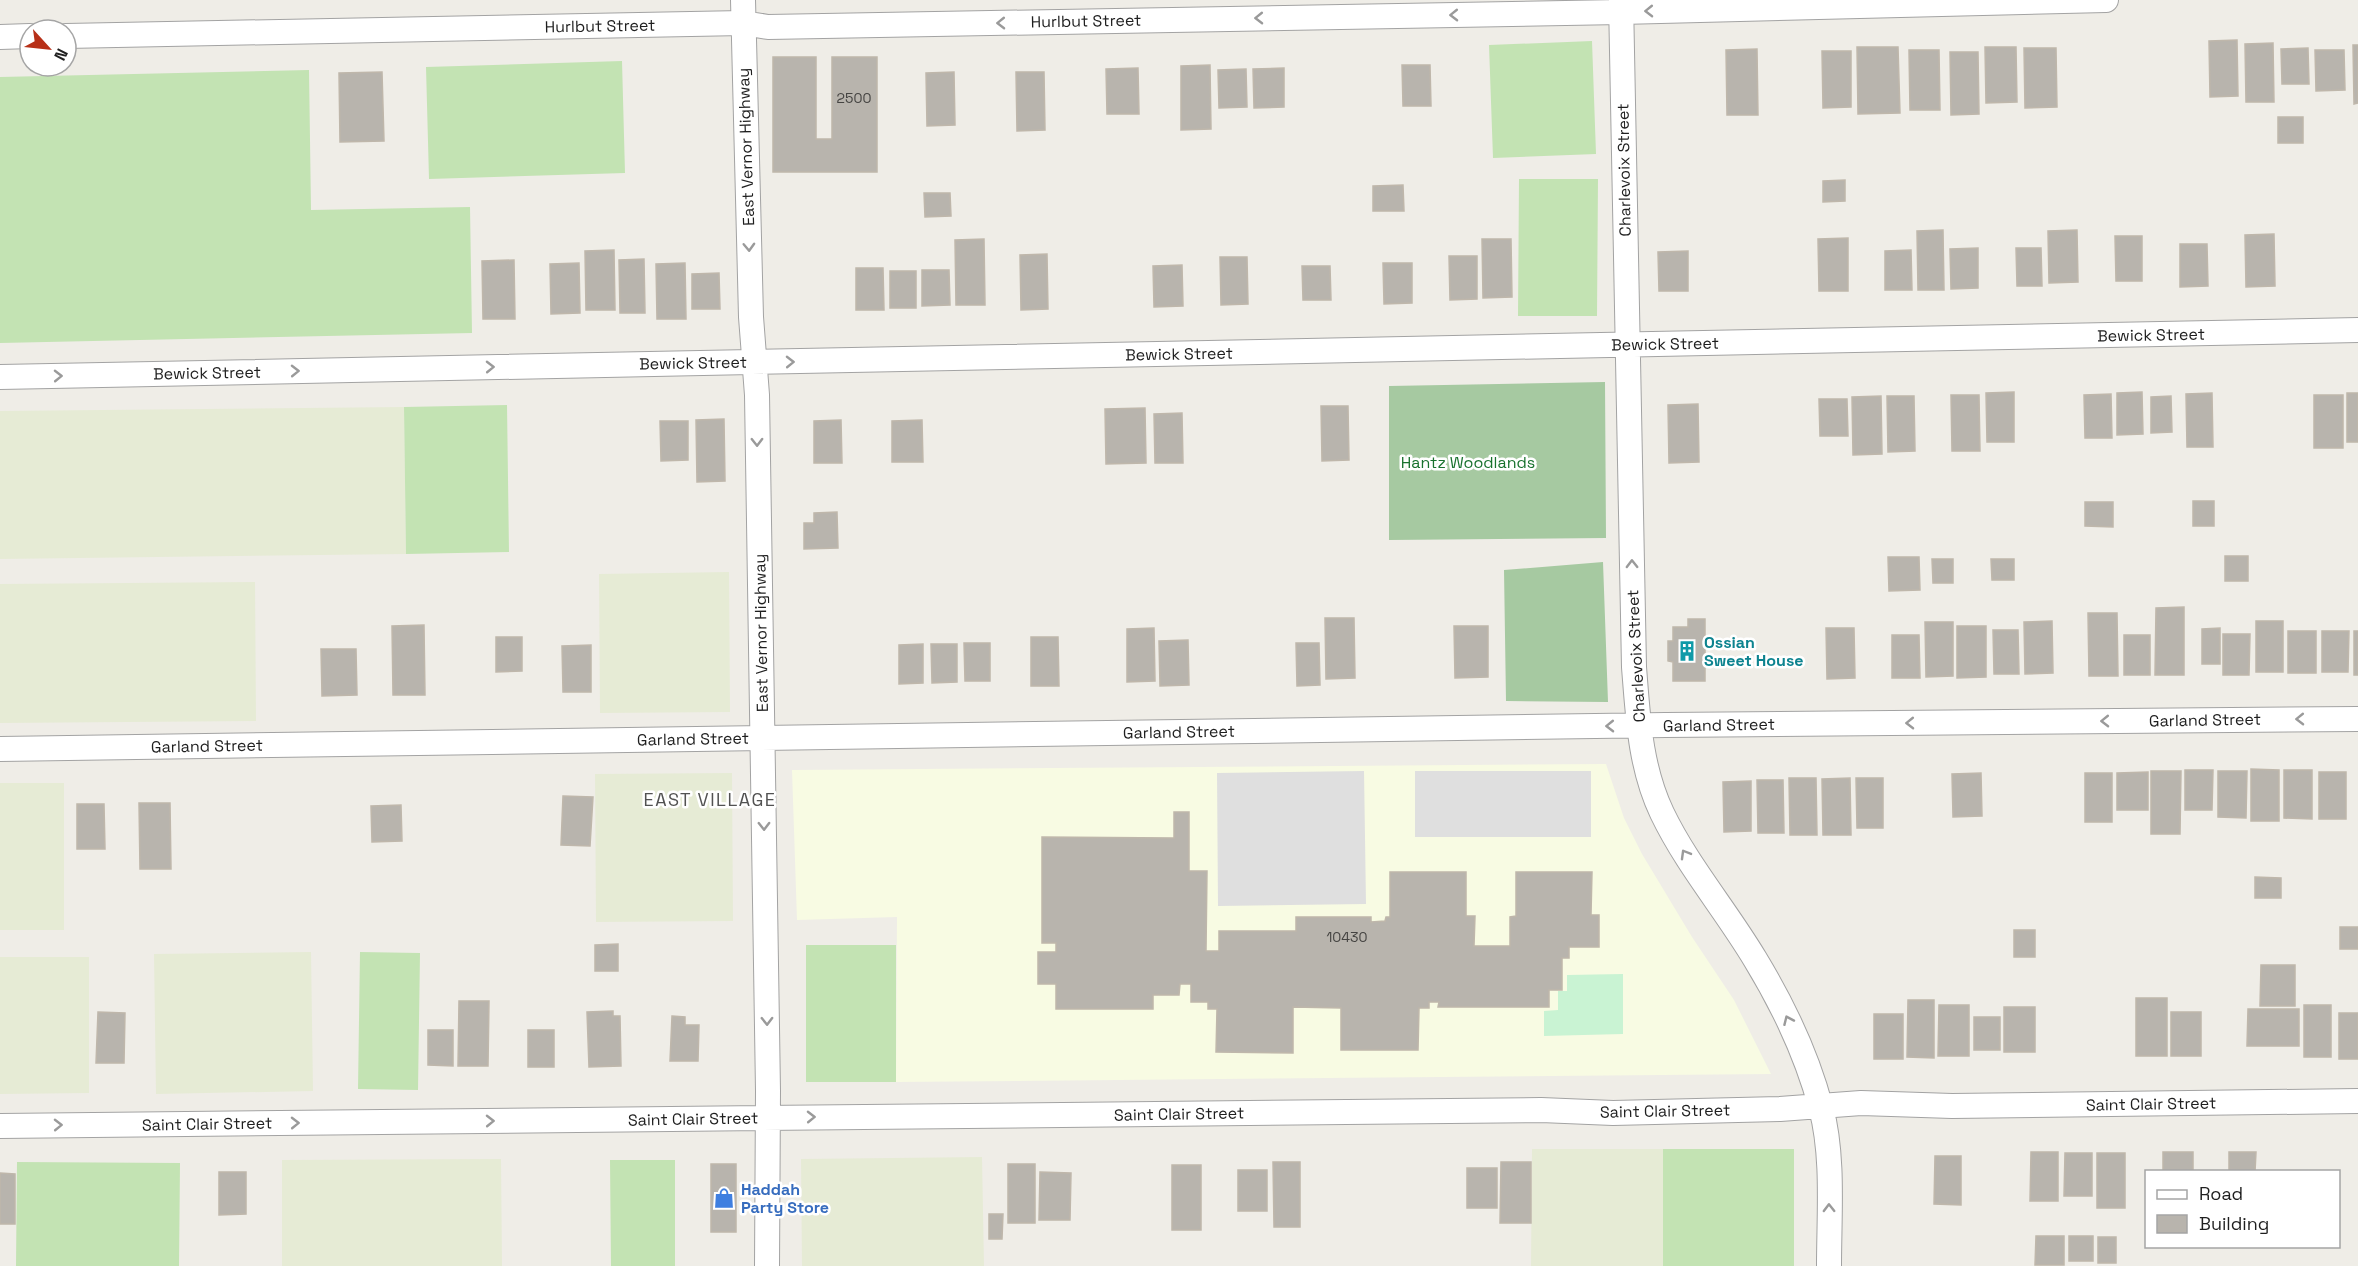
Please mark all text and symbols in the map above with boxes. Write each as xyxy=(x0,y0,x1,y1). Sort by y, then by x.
one-way arrow xyxy=(1644,5,1653,17)
one-way arrow xyxy=(1449,9,1458,21)
street label: Hurlbut Street xyxy=(1030,10,1142,32)
one-way arrow xyxy=(1254,12,1263,24)
street label: Hurlbut Street xyxy=(544,15,656,37)
one-way arrow xyxy=(996,16,1005,29)
north arrow xyxy=(18,18,78,78)
text: N xyxy=(49,45,73,64)
street label: East Vernor Highway xyxy=(733,68,759,226)
house number: 2500 xyxy=(837,89,871,107)
street label: Charlevoix Street xyxy=(1612,103,1636,237)
one-way arrow xyxy=(743,243,756,252)
street label: Bewick Street xyxy=(2097,324,2205,346)
street label: Bewick Street xyxy=(1611,333,1719,355)
street label: Bewick Street xyxy=(1125,343,1233,365)
street label: Bewick Street xyxy=(639,352,747,374)
one-way arrow xyxy=(786,356,795,368)
one-way arrow xyxy=(486,361,495,373)
street label: Bewick Street xyxy=(153,362,261,384)
one-way arrow xyxy=(291,365,300,377)
one-way arrow xyxy=(54,369,63,382)
one-way arrow xyxy=(751,438,764,447)
park label: Hantz Woodlands xyxy=(1401,452,1535,473)
street label: East Vernor Highway xyxy=(749,554,773,712)
one-way arrow xyxy=(1625,559,1638,568)
street label: Charlevoix Street xyxy=(1622,589,1650,723)
place label: Ossian Sweet House xyxy=(1704,632,1804,671)
building icon: Ossian Sweet House xyxy=(1675,639,1699,663)
street label: Garland Street xyxy=(2149,709,2261,731)
one-way arrow xyxy=(2295,713,2304,725)
street label: Garland Street xyxy=(1663,714,1775,736)
one-way arrow xyxy=(2100,715,2109,727)
one-way arrow xyxy=(1905,717,1914,729)
one-way arrow xyxy=(1605,720,1614,732)
street label: Garland Street xyxy=(1123,721,1235,743)
street label: Garland Street xyxy=(637,728,749,750)
street label: Garland Street xyxy=(151,735,263,757)
district label: EAST VILLAGE xyxy=(644,788,776,811)
one-way arrow xyxy=(758,822,770,831)
one-way arrow xyxy=(1681,850,1693,860)
house number: 10430 xyxy=(1326,928,1368,946)
one-way arrow xyxy=(1783,1015,1795,1026)
one-way arrow xyxy=(761,1017,773,1026)
street label: Saint Clair Street xyxy=(2086,1092,2216,1116)
street label: Saint Clair Street xyxy=(1600,1099,1730,1123)
street label: Saint Clair Street xyxy=(1114,1102,1244,1126)
street label: Saint Clair Street xyxy=(628,1107,758,1131)
one-way arrow xyxy=(807,1111,816,1123)
street label: Saint Clair Street xyxy=(142,1112,272,1136)
one-way arrow xyxy=(486,1115,495,1127)
one-way arrow xyxy=(291,1117,300,1129)
one-way arrow xyxy=(54,1119,63,1131)
legend xyxy=(2145,1170,2340,1248)
place label: Haddah Party Store xyxy=(741,1179,829,1218)
text: Road xyxy=(2199,1182,2243,1205)
shop icon: Haddah Party Store xyxy=(712,1186,736,1210)
one-way arrow xyxy=(1823,1203,1835,1212)
text: Building xyxy=(2199,1212,2269,1235)

